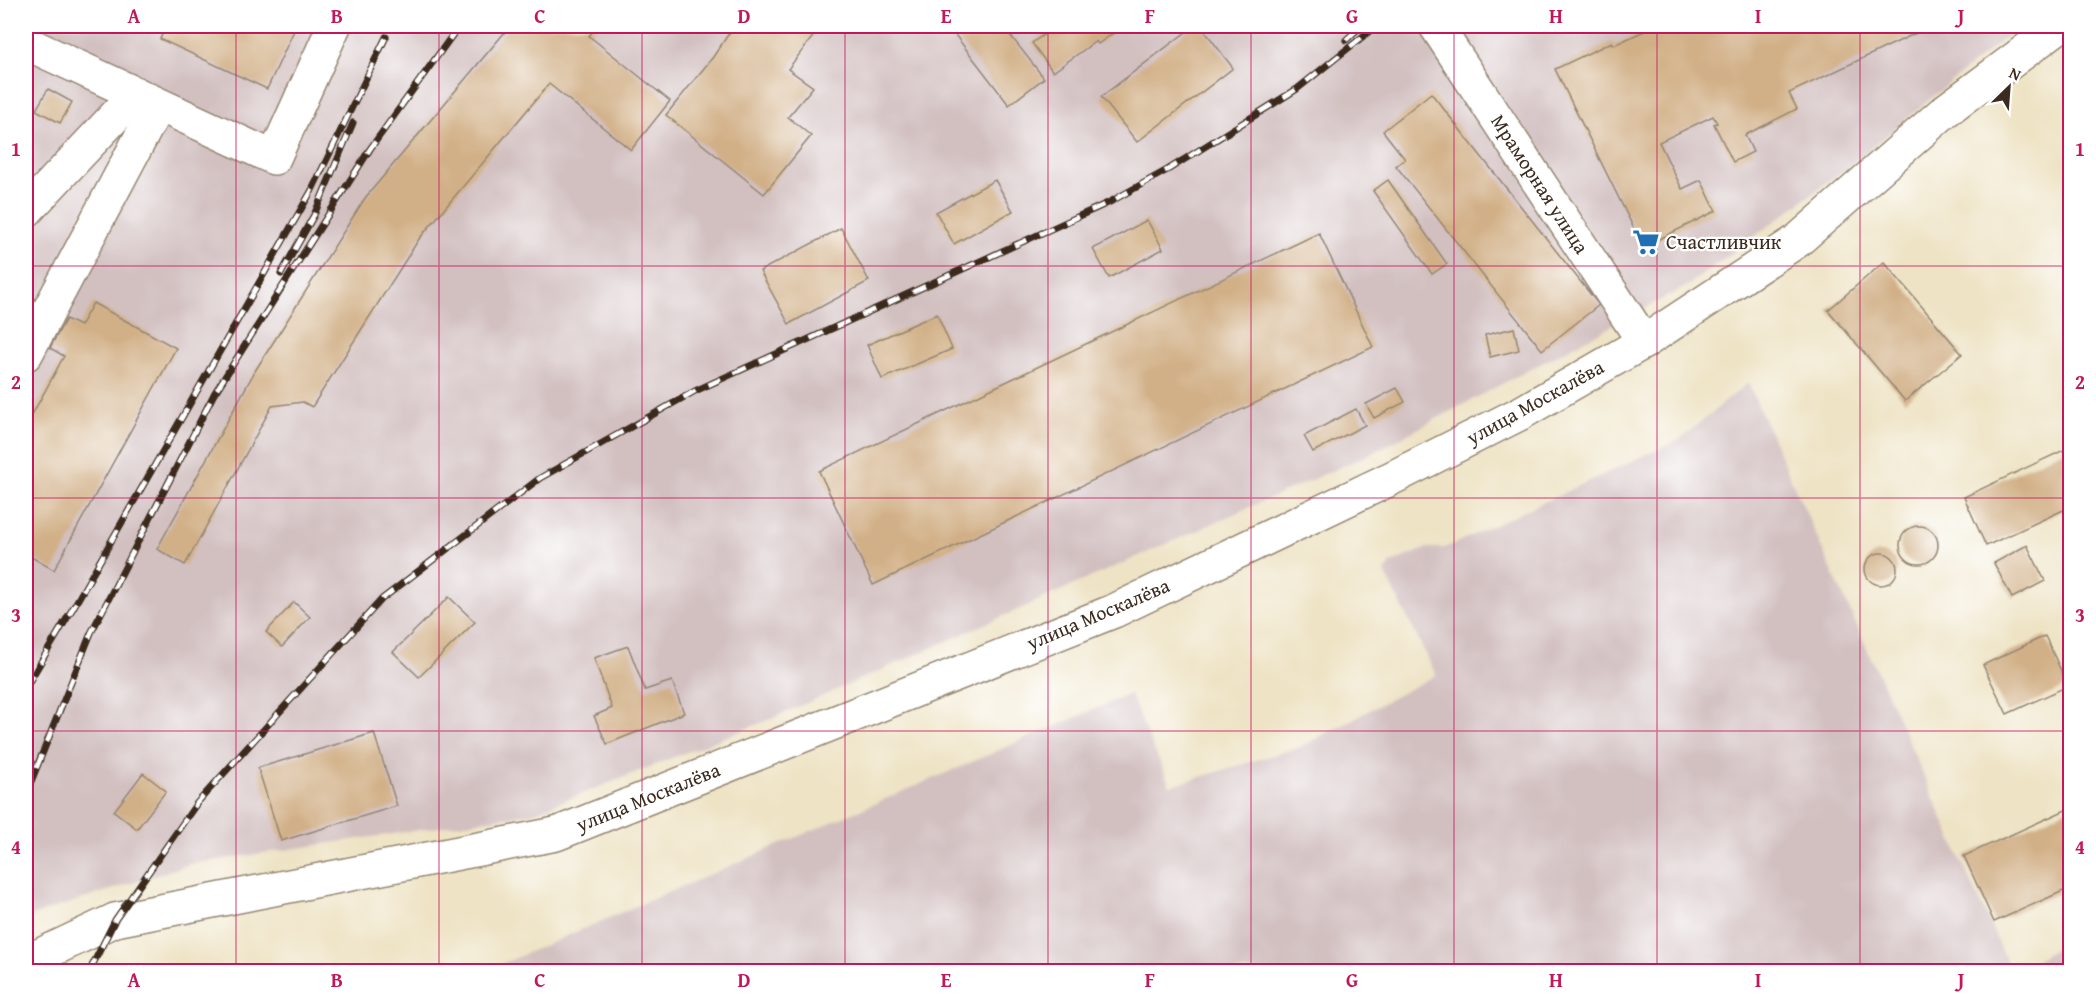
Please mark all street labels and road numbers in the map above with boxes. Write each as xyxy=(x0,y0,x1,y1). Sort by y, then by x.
street label: Мраморная улица xyxy=(1484,108,1597,260)
street label: улица Москалёва xyxy=(1460,352,1609,452)
street label: улица Москалёва xyxy=(1021,570,1174,657)
street label: улица Москалёва xyxy=(571,754,725,839)

